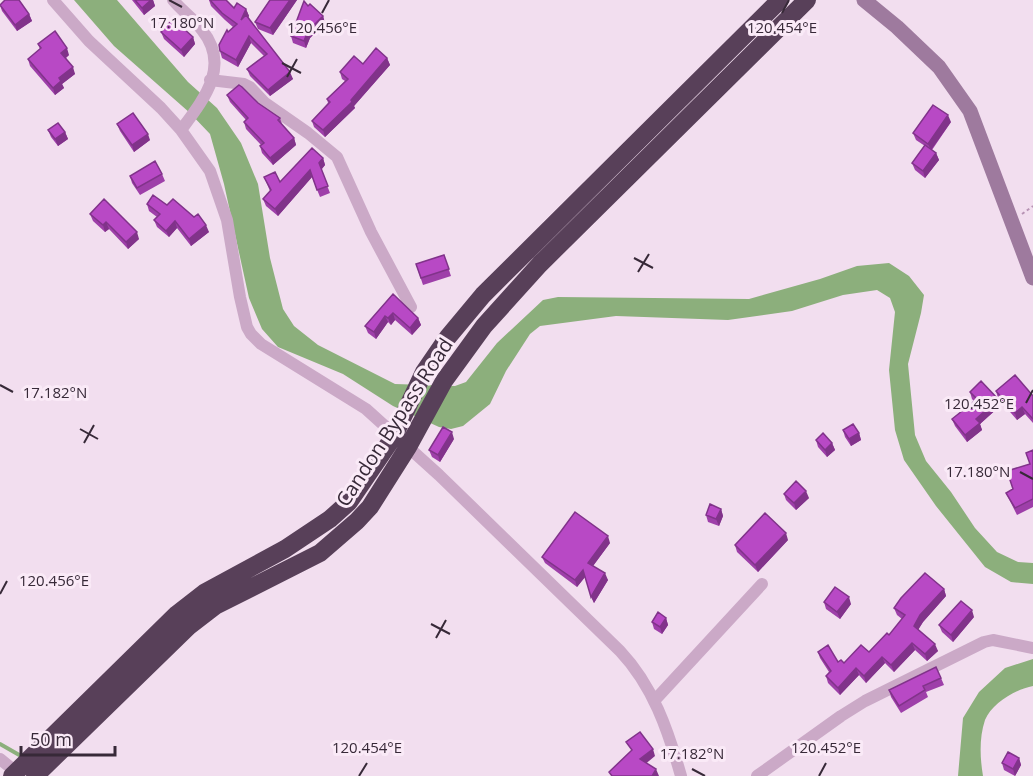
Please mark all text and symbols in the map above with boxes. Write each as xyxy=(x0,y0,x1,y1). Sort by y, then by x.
text: 17.180°N xyxy=(150,12,214,32)
text: 120.456°E xyxy=(287,17,357,37)
text: 120.454°E xyxy=(747,17,817,37)
street label: Candon Bypass Road xyxy=(329,332,459,512)
text: 17.182°N xyxy=(23,382,87,402)
text: 120.452°E xyxy=(944,393,1014,413)
text: 17.180°N xyxy=(946,461,1010,481)
text: 120.456°E xyxy=(19,570,89,590)
scale bar xyxy=(21,719,116,757)
text: 50 m xyxy=(30,727,72,751)
text: 120.454°E xyxy=(332,737,402,757)
text: 120.452°E xyxy=(791,737,861,757)
text: 17.182°N xyxy=(660,743,724,763)

